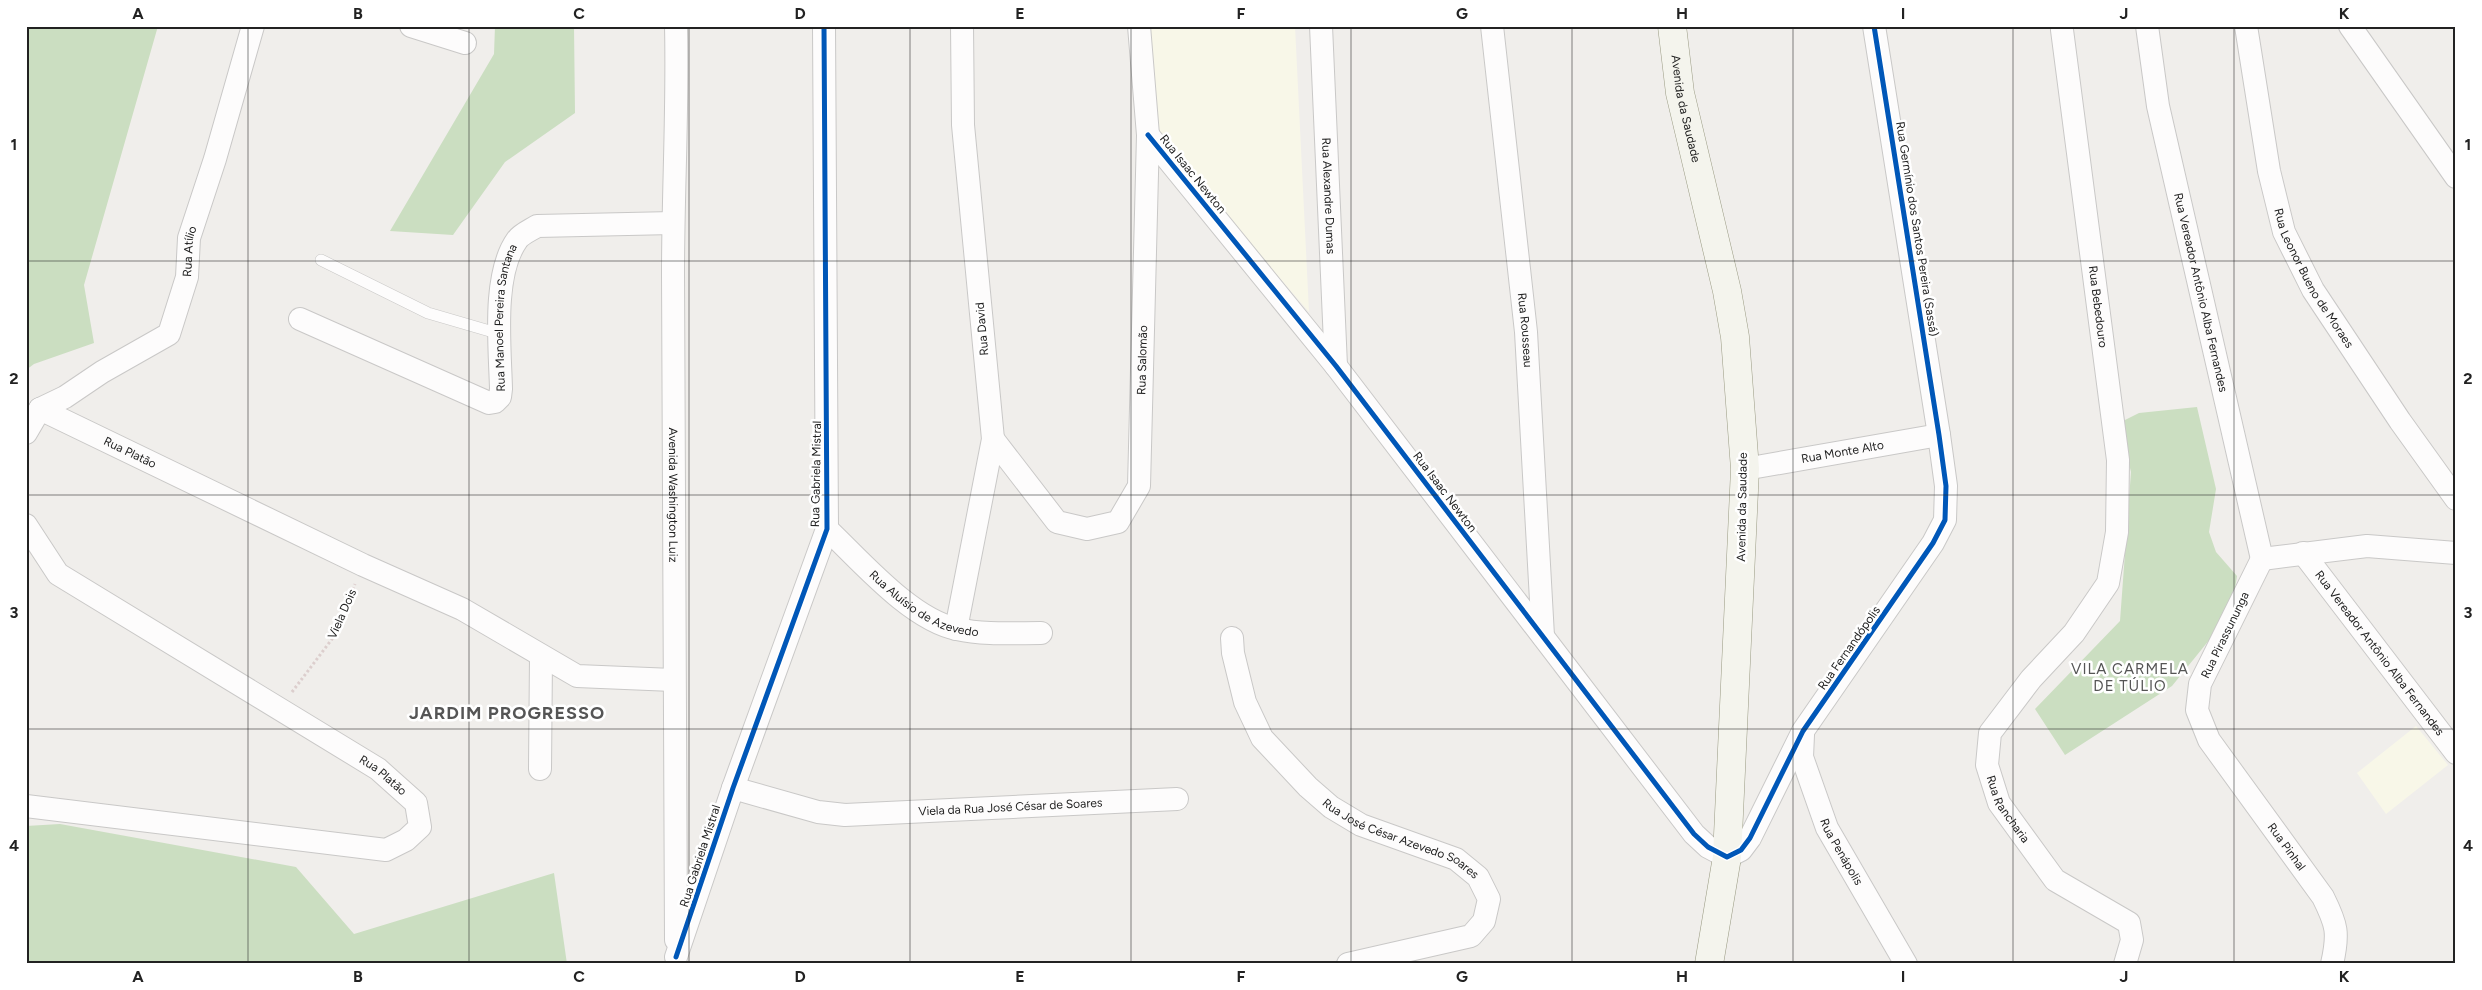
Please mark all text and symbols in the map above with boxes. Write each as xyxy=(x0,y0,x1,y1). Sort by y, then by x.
text: A xyxy=(132,4,144,23)
text: B xyxy=(353,4,363,23)
text: C xyxy=(573,4,585,23)
text: D xyxy=(794,4,806,23)
text: E xyxy=(1015,4,1025,23)
text: F xyxy=(1237,4,1246,23)
text: G xyxy=(1456,4,1468,23)
text: H xyxy=(1676,4,1688,23)
text: I xyxy=(1901,4,1905,23)
text: J xyxy=(2120,4,2128,23)
text: K xyxy=(2339,4,2350,23)
street label: Avenida da Saudade xyxy=(1669,54,1703,164)
street label: Rua Germínio dos Santos Pereira (Sassá) xyxy=(1893,121,1941,337)
street label: Rua Isaac Newton xyxy=(1157,132,1229,216)
text: 1 xyxy=(11,135,17,154)
text: 1 xyxy=(2465,135,2471,154)
street label: Rua Alexandre Dumas xyxy=(1319,137,1338,255)
street label: Rua Vereador Antônio Alba Fernandes xyxy=(2171,191,2231,394)
street label: Rua Leonor Bueno de Moraes xyxy=(2271,207,2357,351)
street label: Rua Atílio xyxy=(180,224,200,277)
street label: Rua Manoel Pereira Santana xyxy=(492,241,520,392)
street label: Rua Bebedouro xyxy=(2086,265,2110,349)
street label: Rua Rousseau xyxy=(1515,292,1535,368)
street label: Rua David xyxy=(973,302,991,356)
street label: Rua Salomão xyxy=(1134,325,1150,395)
text: 2 xyxy=(9,369,19,388)
text: 2 xyxy=(2463,369,2473,388)
street label: Rua Gabriela Mistral xyxy=(808,421,824,527)
street label: Avenida Washington Luiz xyxy=(666,427,680,563)
street label: Rua Platão xyxy=(102,434,159,471)
street label: Rua Monte Alto xyxy=(1800,438,1885,466)
street label: Rua Isaac Newton xyxy=(1410,449,1480,535)
street label: Avenida da Saudade xyxy=(1734,452,1750,562)
street label: Rua Aluísio de Azevedo xyxy=(866,568,979,639)
street label: Rua Vereador Antônio Alba Fernandes xyxy=(2312,568,2447,739)
street label: Viela Dois xyxy=(325,587,359,641)
street label: Rua Pirassununga xyxy=(2198,590,2252,680)
text: 3 xyxy=(10,603,19,622)
street label: Rua Fernandópolis xyxy=(1815,603,1883,693)
text: 3 xyxy=(2464,603,2473,622)
district label: VILA CARMELA DE TÚLIO xyxy=(2071,660,2189,695)
district label: JARDIM PROGRESSO xyxy=(409,702,605,724)
street label: Rua Platão xyxy=(357,752,410,798)
street label: Rua Rancharia xyxy=(1984,774,2033,845)
street label: Viela da Rua José César de Soares xyxy=(918,796,1103,818)
street label: Rua José César Azevedo Soares xyxy=(1319,796,1482,882)
street label: Rua Gabriela Mistral xyxy=(677,803,723,909)
street label: Rua Penápolis xyxy=(1817,817,1866,888)
street label: Rua Pinhal xyxy=(2265,820,2308,873)
text: 4 xyxy=(9,836,19,855)
text: 4 xyxy=(2463,836,2473,855)
text: A xyxy=(132,967,144,986)
text: B xyxy=(353,967,363,986)
text: C xyxy=(573,967,585,986)
text: D xyxy=(794,967,806,986)
text: E xyxy=(1015,967,1025,986)
text: F xyxy=(1237,967,1246,986)
text: G xyxy=(1456,967,1468,986)
text: H xyxy=(1676,967,1688,986)
text: I xyxy=(1901,967,1905,986)
text: J xyxy=(2120,967,2128,986)
text: K xyxy=(2339,967,2350,986)

